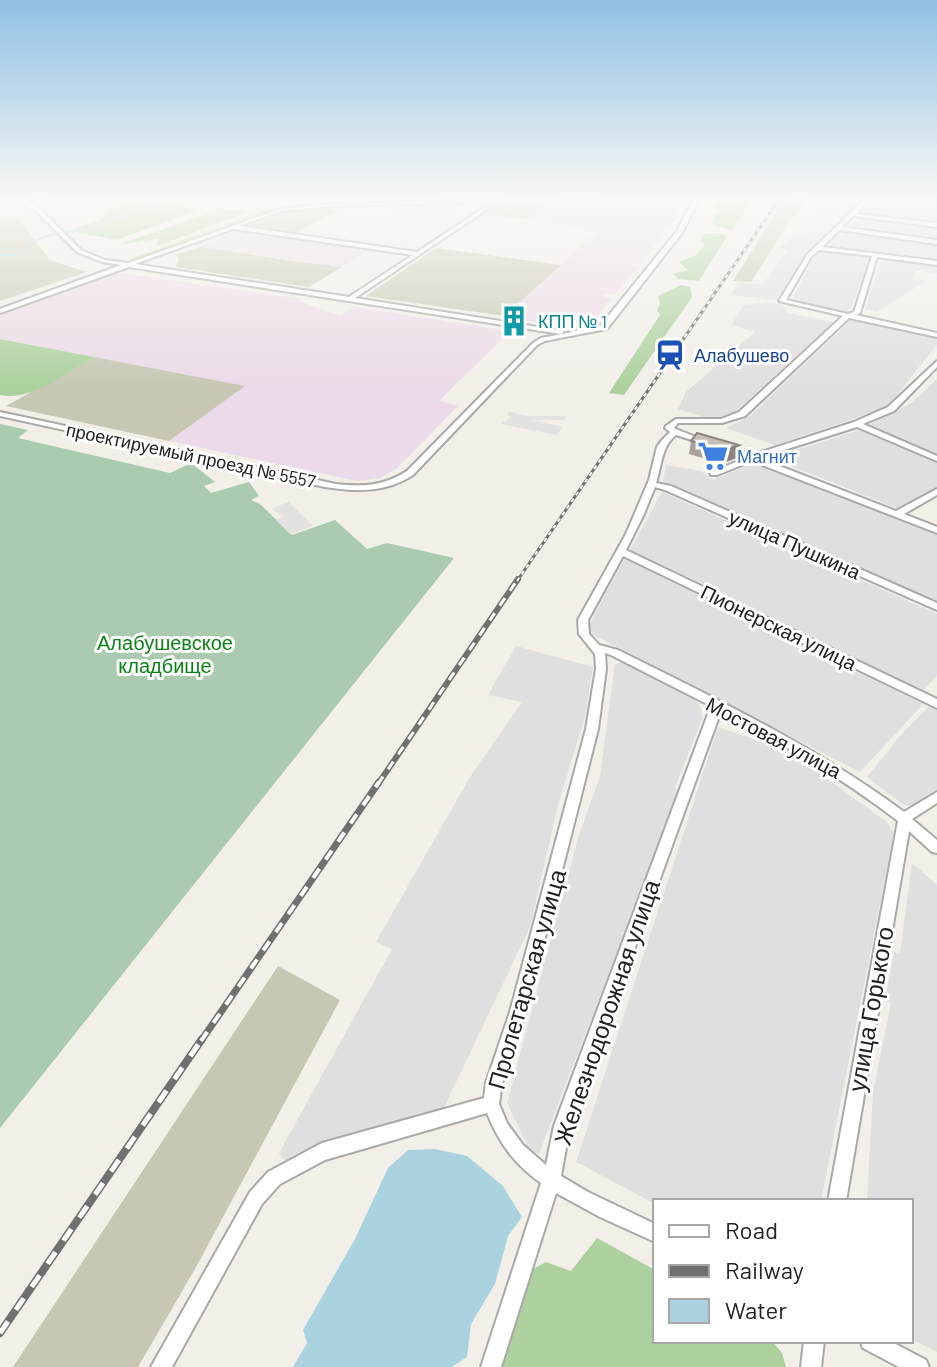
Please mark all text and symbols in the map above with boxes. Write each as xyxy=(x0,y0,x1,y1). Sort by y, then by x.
building icon: КПП № 1 xyxy=(497,304,531,338)
place label: КПП № 1 xyxy=(538,310,607,332)
station icon: Алабушево xyxy=(653,338,687,372)
place label: Алабушево xyxy=(694,344,789,366)
street label: проектируемый проезд № 5557 xyxy=(64,418,318,492)
supermarket icon: Магнит xyxy=(696,439,730,473)
place label: Магнит xyxy=(737,445,797,467)
street label: улица Пушкина xyxy=(725,504,865,584)
street label: Пионерская улица xyxy=(697,579,861,675)
park label: Алабушевское кладбище xyxy=(97,630,233,677)
street label: Мостовая улица xyxy=(702,691,846,783)
street label: Пролетарская улица xyxy=(481,865,571,1092)
street label: Железнодорожная улица xyxy=(547,875,665,1148)
street label: улица Горького xyxy=(841,924,899,1094)
legend xyxy=(653,1199,913,1343)
text: Road xyxy=(725,1215,778,1244)
text: Railway xyxy=(725,1255,804,1284)
text: Water xyxy=(725,1295,787,1324)

